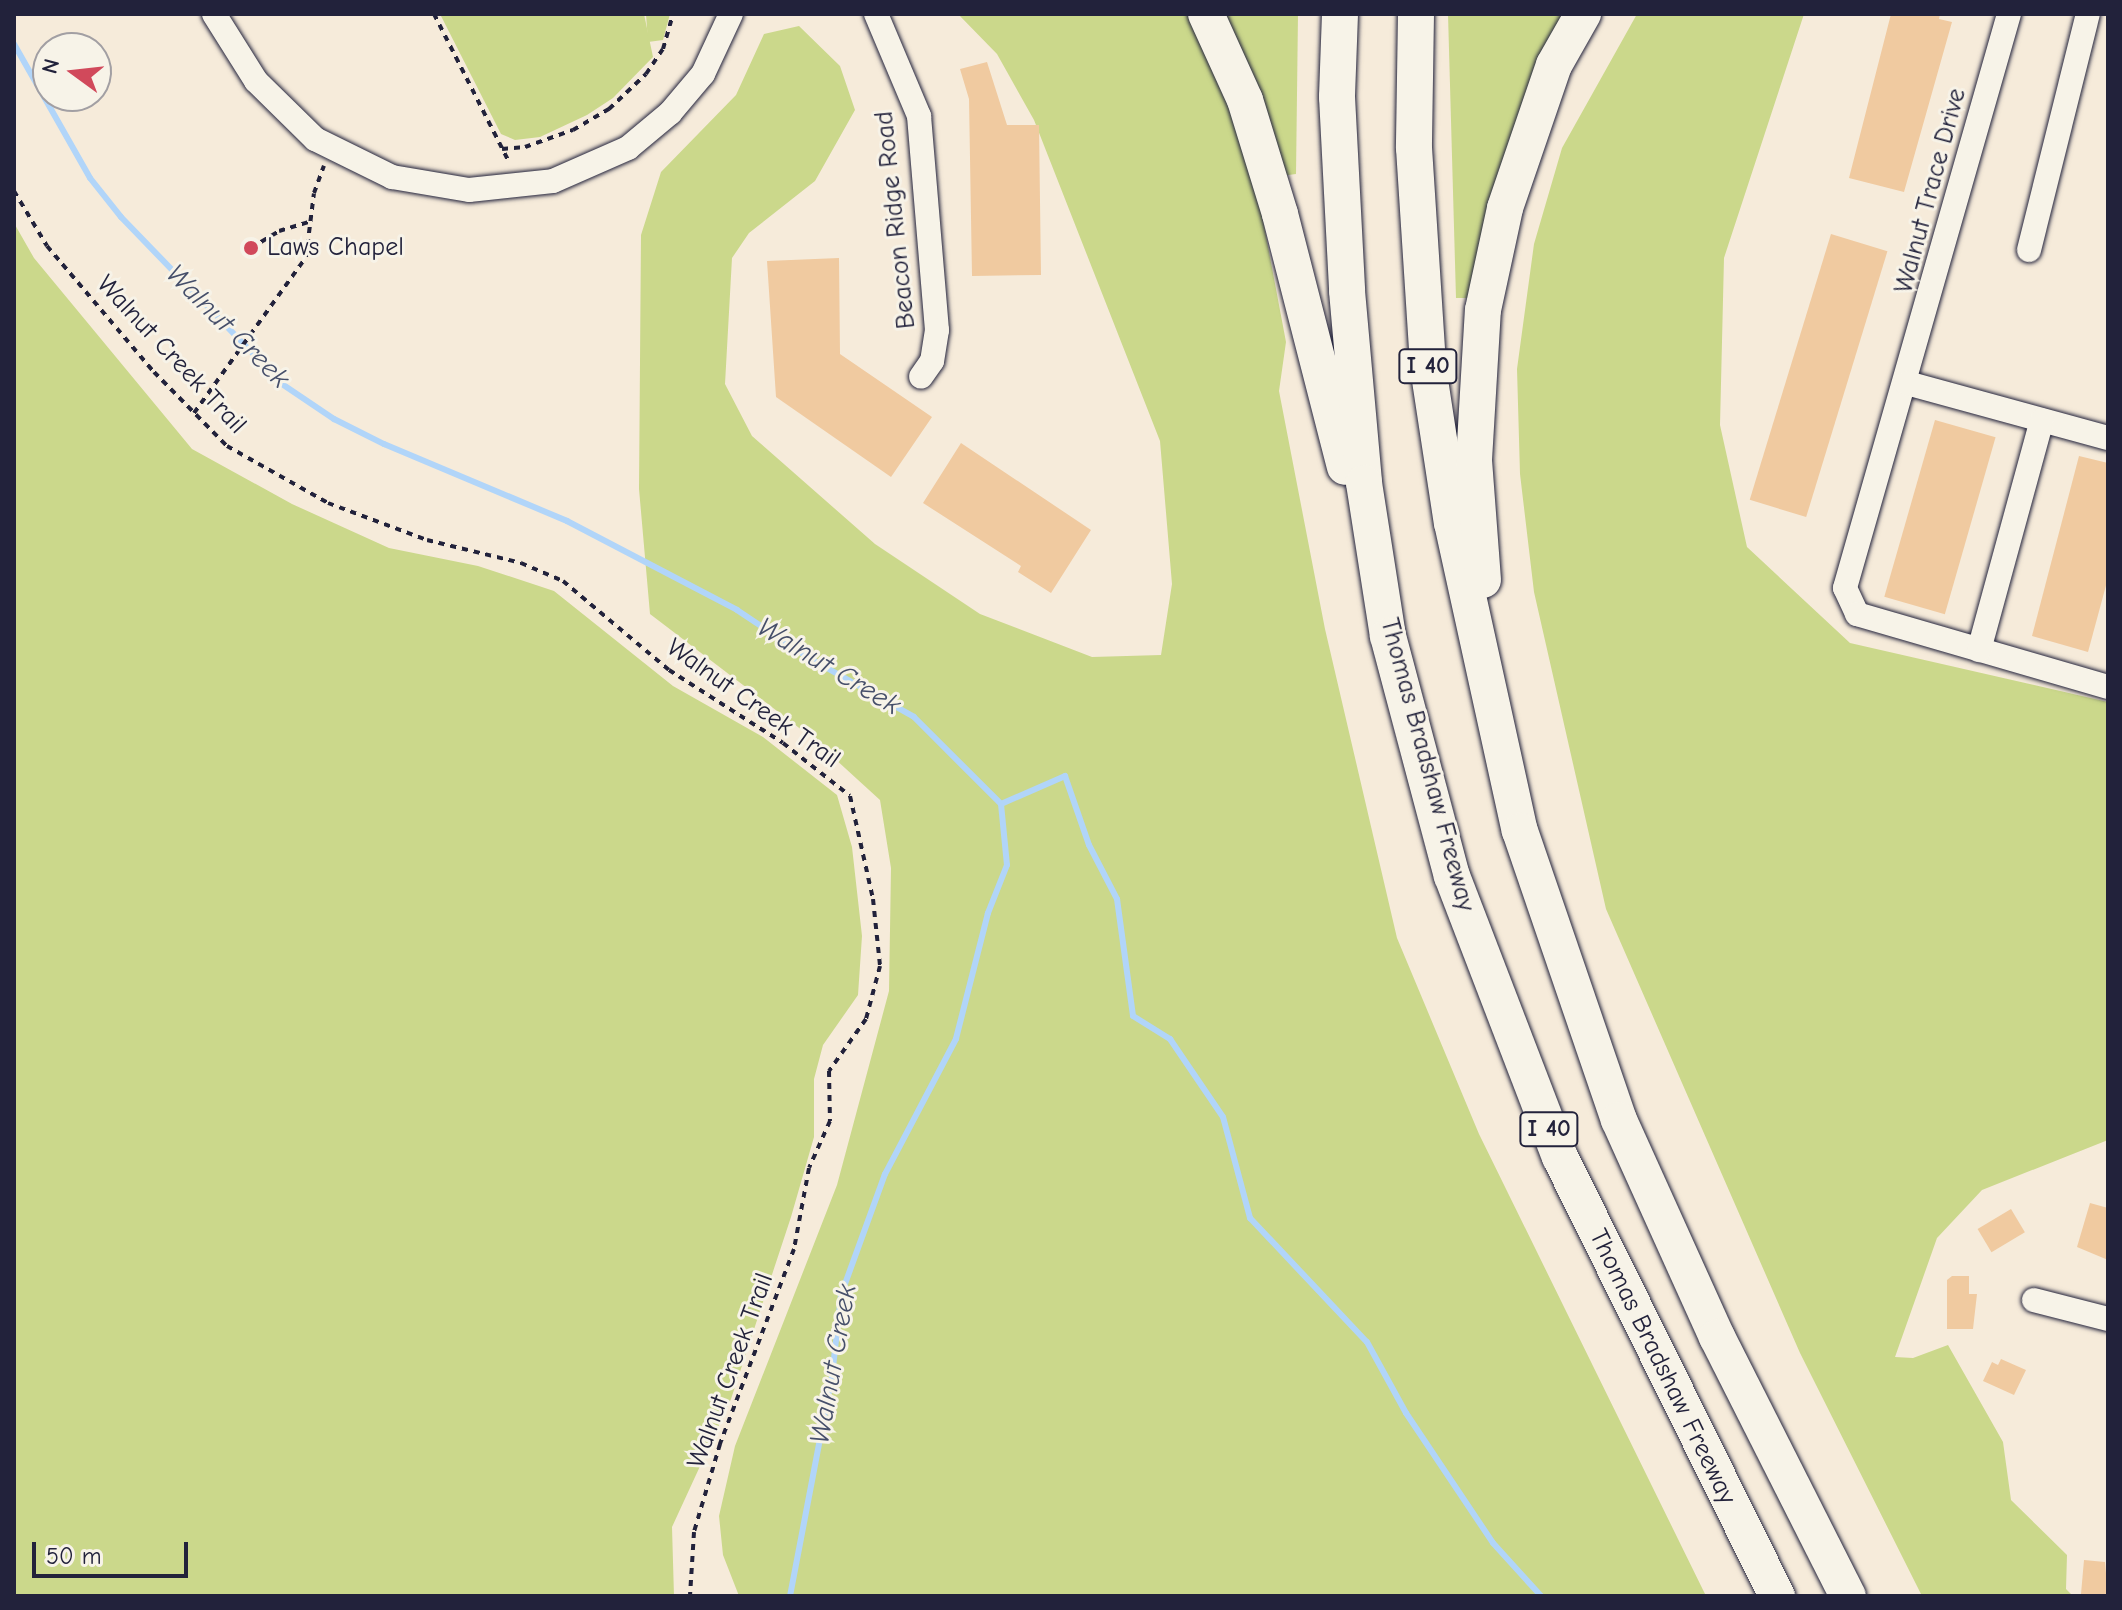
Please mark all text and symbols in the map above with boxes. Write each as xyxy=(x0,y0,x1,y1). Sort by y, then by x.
north arrow xyxy=(32,32,112,112)
text: N xyxy=(36,56,65,77)
street label: Walnut Trace Drive xyxy=(1889,85,1973,297)
street label: Beacon Ridge Road xyxy=(869,110,923,330)
place label: Laws Chapel xyxy=(267,232,404,264)
marker: Laws Chapel xyxy=(242,239,260,257)
water label: Walnut Creek xyxy=(159,257,297,395)
street label: Walnut Creek Trail xyxy=(90,269,252,441)
road number: I 40 xyxy=(1398,346,1458,386)
water label: Walnut Creek xyxy=(751,610,907,722)
street label: Thomas Bradshaw Freeway xyxy=(1373,615,1481,915)
street label: Walnut Creek Trail xyxy=(660,632,846,776)
road number: I 40 xyxy=(1519,1109,1579,1149)
street label: Thomas Bradshaw Freeway xyxy=(1582,1224,1742,1510)
street label: Walnut Creek Trail xyxy=(681,1269,781,1473)
water label: Walnut Creek xyxy=(802,1282,864,1446)
scale bar xyxy=(36,1526,192,1576)
text: 50 m xyxy=(46,1542,102,1570)

